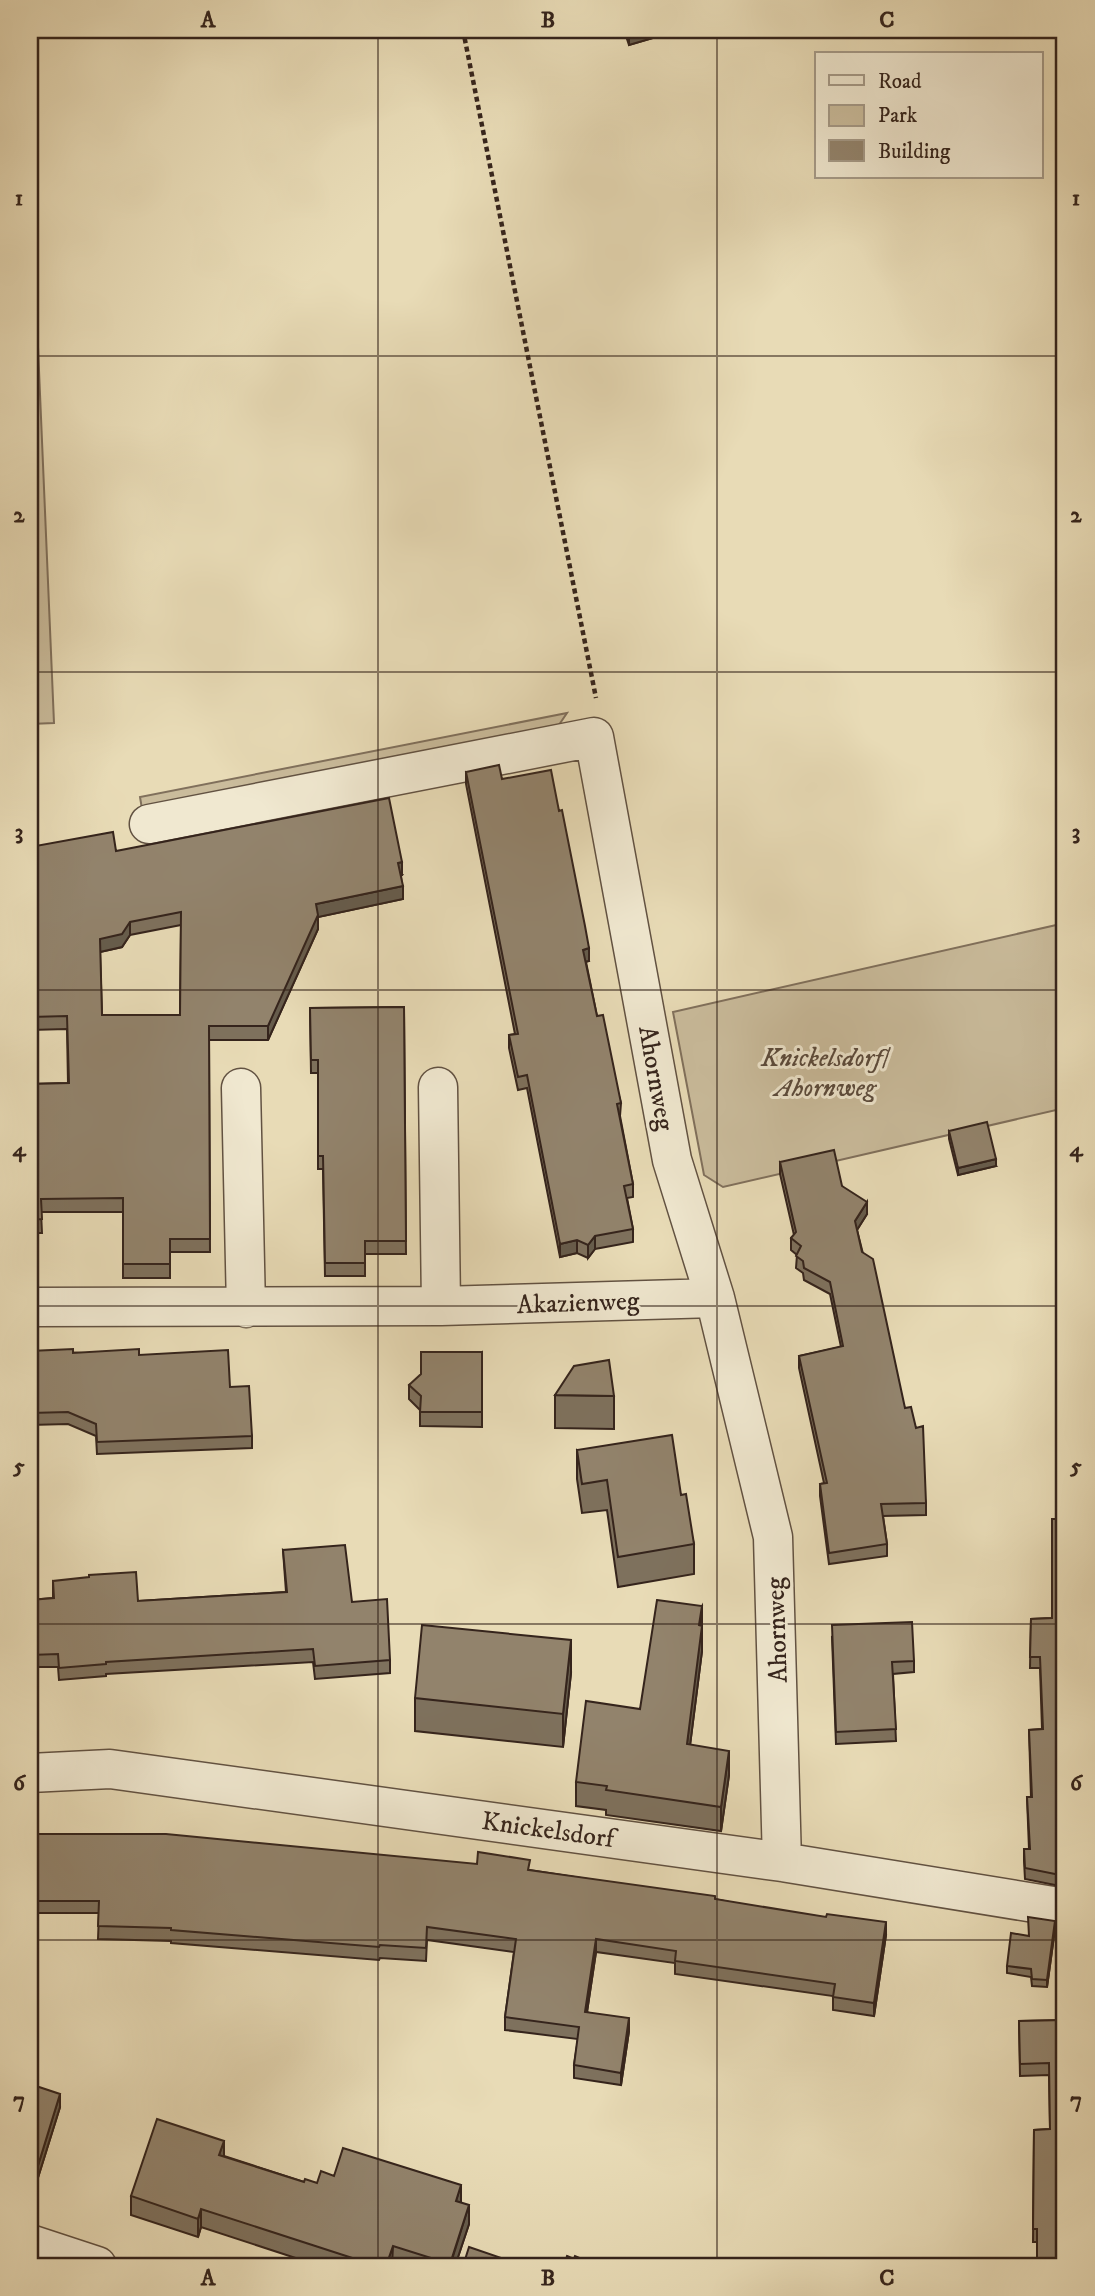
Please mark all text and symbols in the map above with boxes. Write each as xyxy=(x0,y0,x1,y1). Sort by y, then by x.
text: A xyxy=(200,6,217,35)
text: B xyxy=(541,6,555,35)
text: C xyxy=(879,6,895,35)
legend xyxy=(815,52,1042,178)
text: Road xyxy=(878,69,922,95)
text: Park xyxy=(878,103,918,129)
text: Building xyxy=(878,139,951,165)
text: 1 xyxy=(15,184,23,213)
text: 1 xyxy=(1072,184,1080,213)
text: 2 xyxy=(13,501,25,530)
text: 2 xyxy=(1070,501,1082,530)
text: 3 xyxy=(15,818,23,847)
text: 3 xyxy=(1072,818,1080,847)
street label: Ahornweg xyxy=(630,1023,681,1134)
park label: Knickelsdorf/ Ahornweg xyxy=(760,1042,891,1105)
text: 4 xyxy=(12,1135,27,1164)
text: 4 xyxy=(1069,1135,1084,1164)
street label: Akazienweg xyxy=(516,1285,640,1322)
text: 5 xyxy=(12,1452,25,1481)
text: 5 xyxy=(1069,1452,1082,1481)
street label: Ahornweg xyxy=(759,1576,796,1683)
text: 6 xyxy=(13,1769,27,1798)
text: 6 xyxy=(1070,1769,1084,1798)
street label: Knickelsdorf xyxy=(480,1805,620,1857)
text: 7 xyxy=(13,2086,25,2115)
text: 7 xyxy=(1070,2086,1082,2115)
text: A xyxy=(200,2264,217,2293)
text: B xyxy=(541,2264,555,2293)
text: C xyxy=(879,2264,895,2293)

